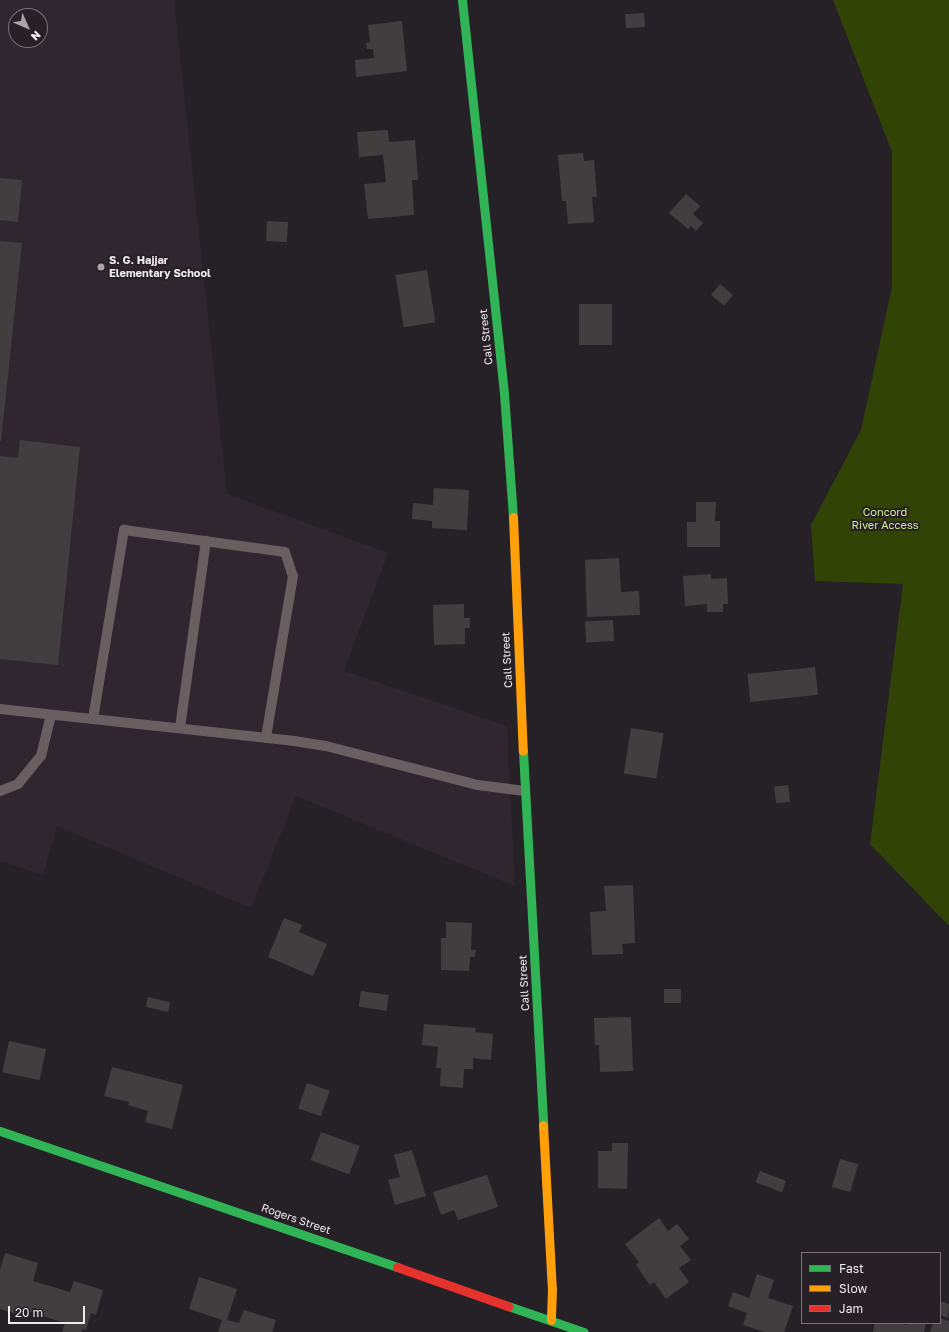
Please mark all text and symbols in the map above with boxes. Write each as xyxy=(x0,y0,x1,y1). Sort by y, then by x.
north arrow xyxy=(8,8,48,48)
text: N xyxy=(29,29,44,44)
place label: S. G. Hajjar Elementary School xyxy=(109,254,211,280)
marker: S. G. Hajjar Elementary School xyxy=(96,262,106,272)
street label: Call Street xyxy=(477,308,495,366)
park label: Concord River Access xyxy=(851,506,919,532)
street label: Call Street xyxy=(499,632,515,688)
street label: Call Street xyxy=(516,955,532,1011)
street label: Rogers Street xyxy=(260,1201,332,1237)
legend xyxy=(801,1252,941,1324)
text: Fast xyxy=(839,1261,864,1276)
text: Slow xyxy=(839,1281,867,1296)
scale bar xyxy=(10,1298,87,1324)
text: Jam xyxy=(839,1301,863,1316)
text: 20 m xyxy=(15,1305,43,1320)

